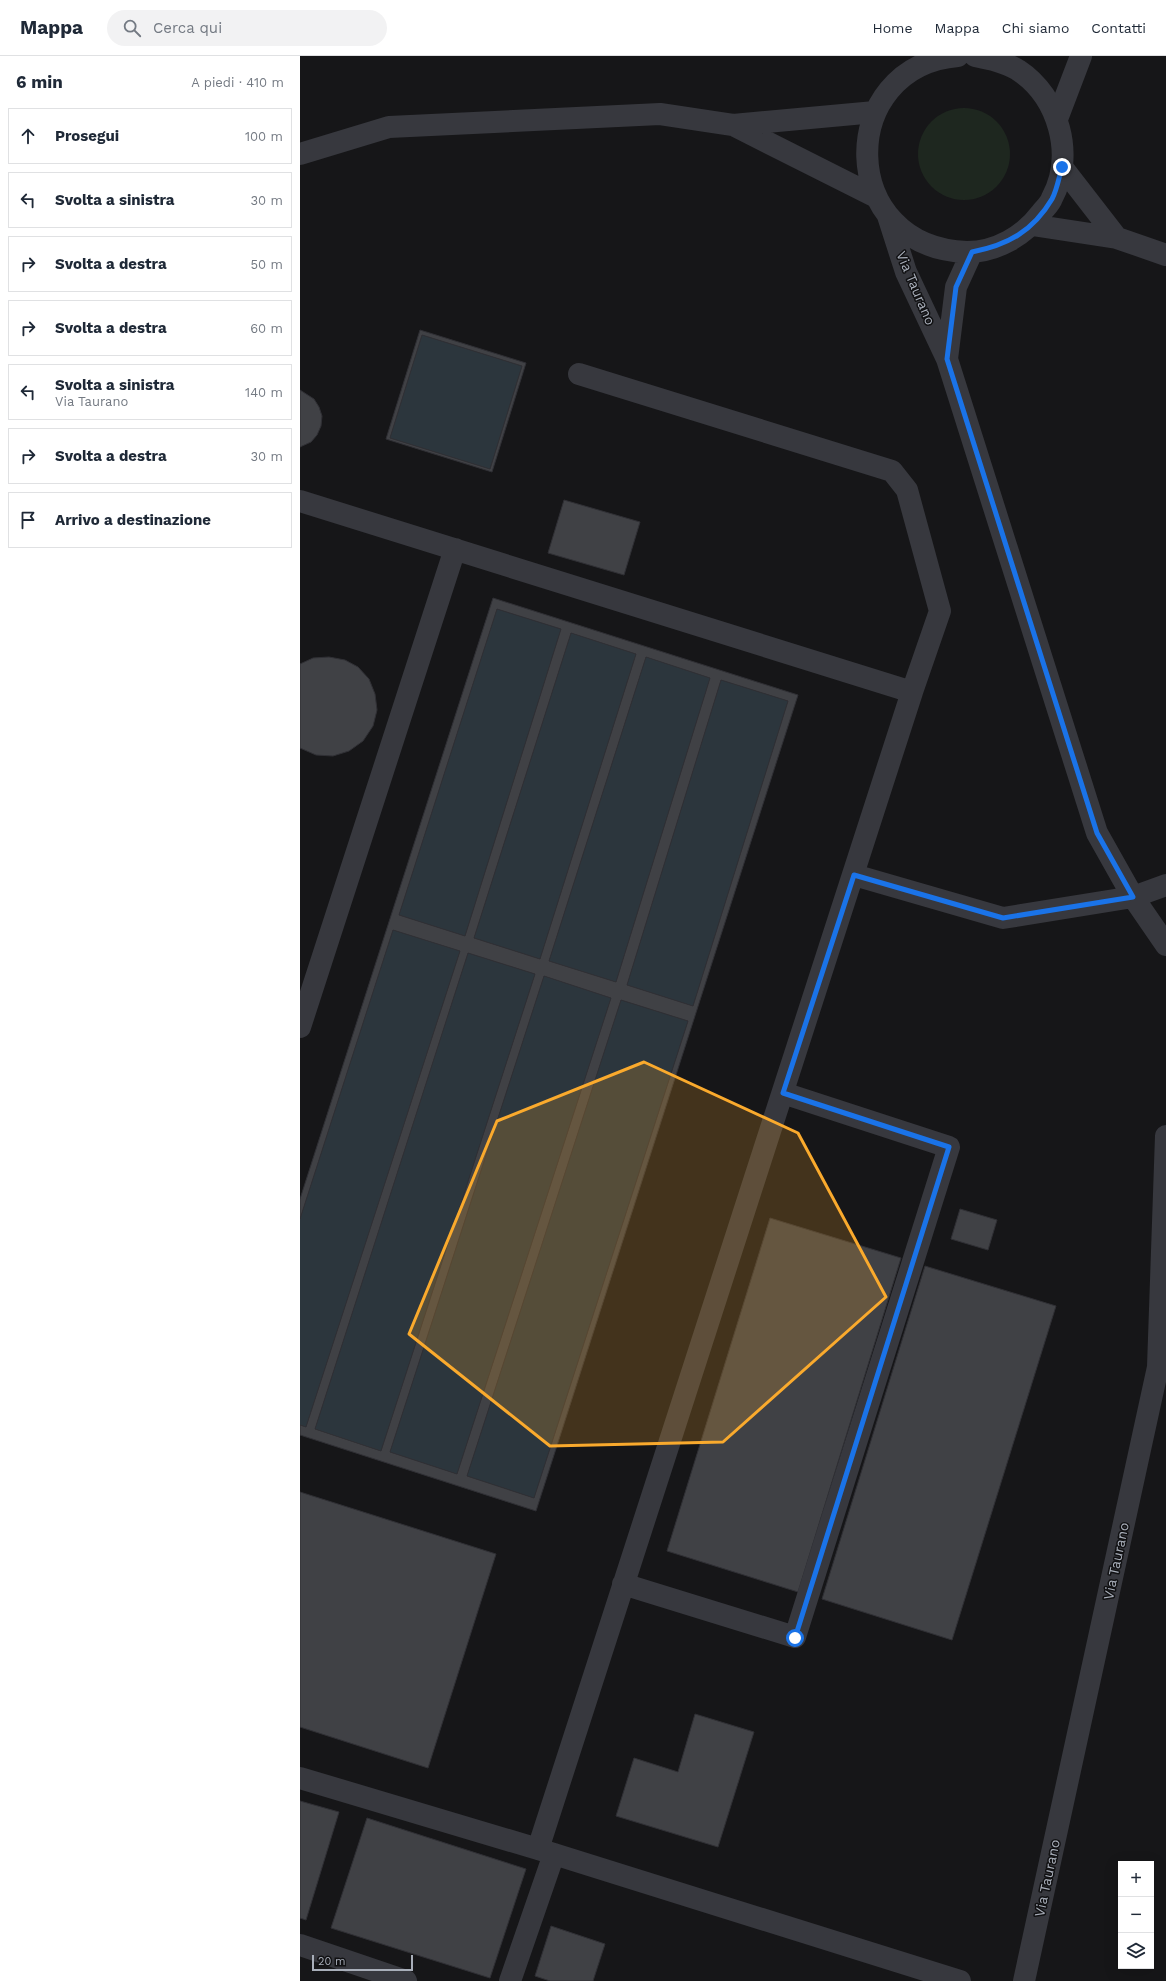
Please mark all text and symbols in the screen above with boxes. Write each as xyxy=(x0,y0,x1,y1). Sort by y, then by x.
search box xyxy=(107,10,387,46)
text: Mappa xyxy=(20,16,83,39)
icon: search xyxy=(121,17,143,39)
text: Cerca qui xyxy=(153,19,222,37)
text: Home xyxy=(873,20,913,36)
text: Mappa xyxy=(935,20,980,36)
text: Chi siamo xyxy=(1002,20,1069,36)
text: Contatti xyxy=(1091,20,1146,36)
text: 6 min xyxy=(16,72,63,92)
text: A piedi · 410 m xyxy=(191,75,284,90)
icon: ahead xyxy=(17,125,39,147)
text: Prosegui xyxy=(55,127,119,145)
text: 100 m xyxy=(245,129,283,144)
route end xyxy=(1053,158,1071,176)
icon: left xyxy=(17,189,39,211)
text: Svolta a sinistra xyxy=(55,191,175,209)
text: 30 m xyxy=(251,193,283,208)
street label: Via Taurano xyxy=(893,249,939,327)
icon: right xyxy=(17,253,39,275)
text: Svolta a destra xyxy=(55,255,167,273)
text: 50 m xyxy=(251,257,283,272)
icon: right xyxy=(17,317,39,339)
text: Svolta a destra xyxy=(55,319,167,337)
text: 60 m xyxy=(250,321,283,336)
text: Svolta a sinistra xyxy=(55,376,175,394)
icon: left xyxy=(17,381,39,403)
text: 140 m xyxy=(245,385,283,400)
text: Via Taurano xyxy=(55,394,128,409)
icon: right xyxy=(17,445,39,467)
text: Svolta a destra xyxy=(55,447,167,465)
text: 30 m xyxy=(251,449,283,464)
icon: arrive xyxy=(17,509,39,531)
text: Arrivo a destinazione xyxy=(55,511,211,529)
street label: Via Taurano xyxy=(1100,1521,1132,1601)
route start xyxy=(786,1629,804,1647)
street label: Via Taurano xyxy=(1031,1838,1063,1918)
map controls xyxy=(1118,1861,1154,1969)
button: + xyxy=(1118,1861,1154,1897)
button: − xyxy=(1118,1897,1154,1933)
button: layers xyxy=(1118,1933,1154,1969)
scale bar xyxy=(312,1953,413,1972)
text: 20 m xyxy=(318,1955,346,1968)

